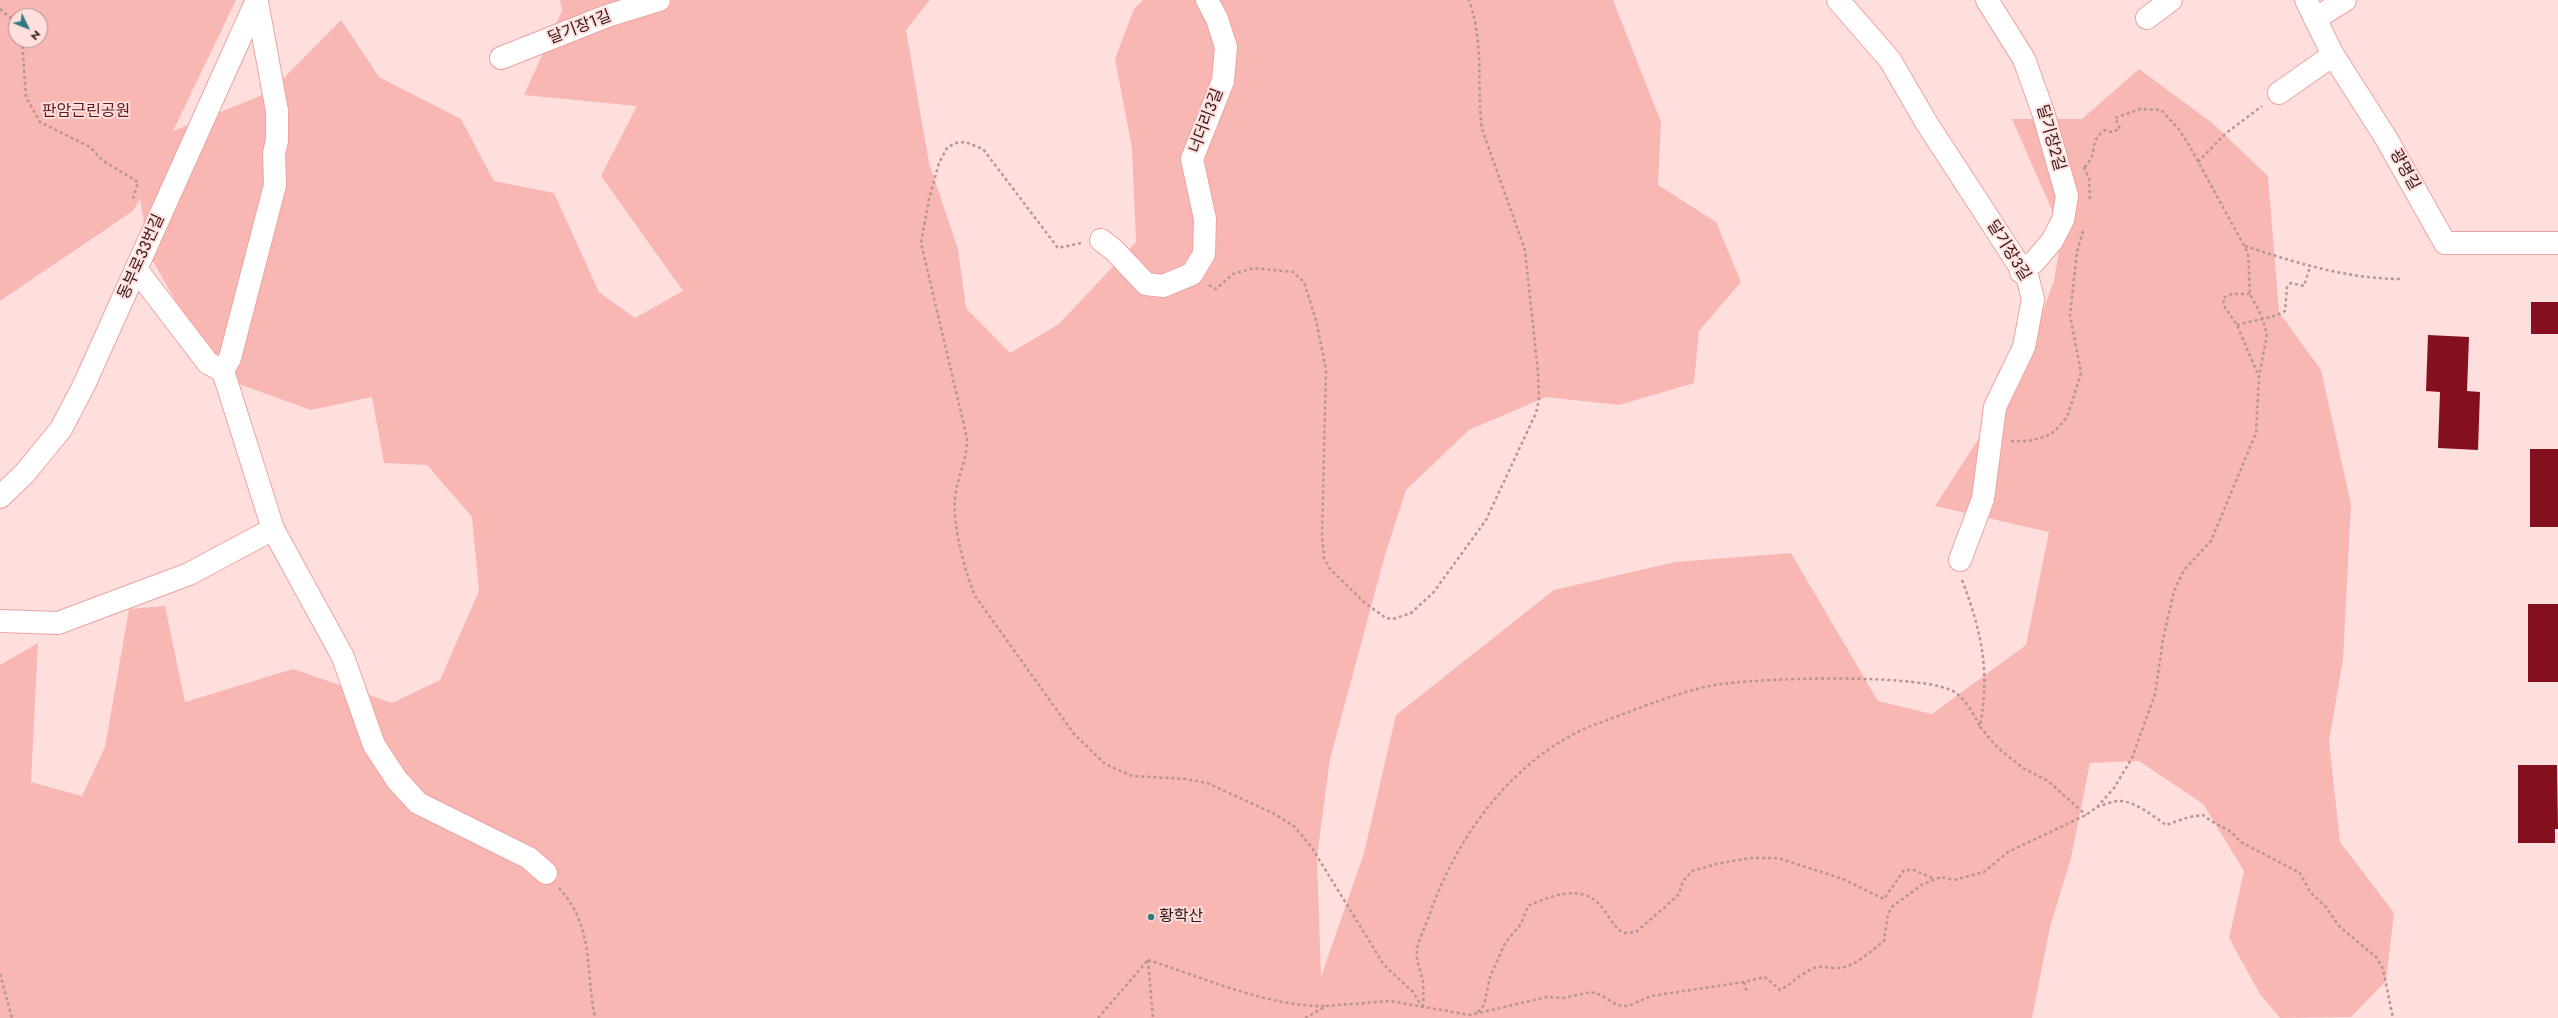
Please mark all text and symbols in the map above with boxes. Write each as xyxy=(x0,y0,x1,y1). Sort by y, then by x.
street label: 달기장1길 xyxy=(546,7,614,49)
north arrow xyxy=(8,8,48,48)
text: N xyxy=(27,27,45,44)
street label: 너더리3길 xyxy=(1186,86,1228,156)
park label: 판암근린공원 xyxy=(42,102,130,122)
street label: 달기장2길 xyxy=(2031,103,2069,173)
street label: 광명길 xyxy=(2385,146,2423,194)
street label: 동부로33번길 xyxy=(115,211,169,303)
street label: 달기장3길 xyxy=(1982,217,2034,285)
place label: 황학산 xyxy=(1159,907,1203,927)
marker: 황학산 xyxy=(1146,912,1156,922)

